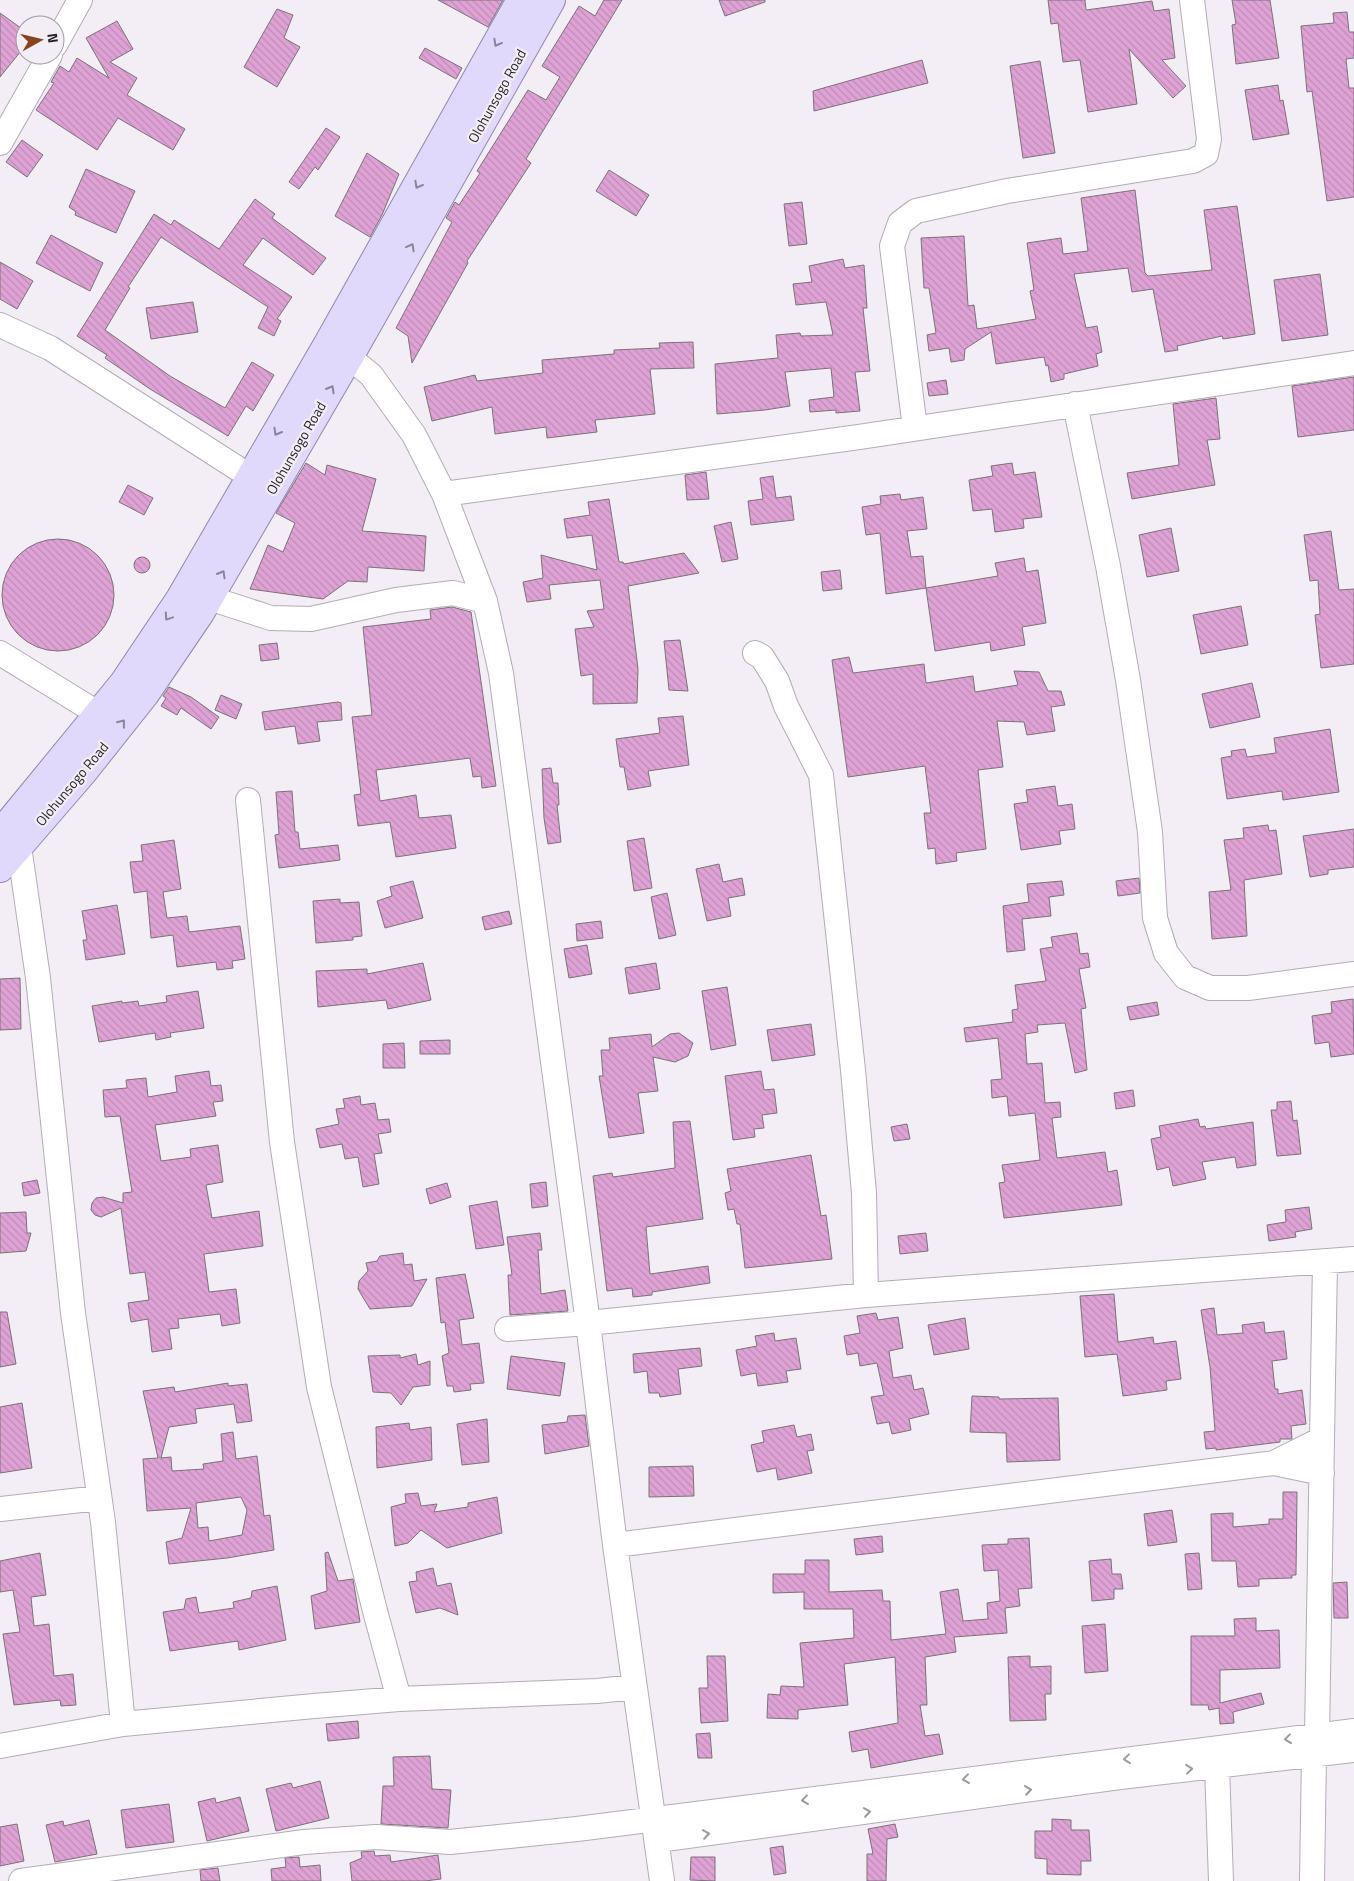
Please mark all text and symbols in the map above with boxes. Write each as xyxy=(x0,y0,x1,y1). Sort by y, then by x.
north arrow xyxy=(15,15,65,65)
text: N xyxy=(42,32,64,44)
one-way arrow xyxy=(493,37,503,46)
street label: Olohunsogo Road xyxy=(462,45,531,146)
one-way arrow xyxy=(414,179,424,188)
one-way arrow xyxy=(405,244,415,253)
one-way arrow xyxy=(324,385,334,394)
street label: Olohunsogo Road xyxy=(260,397,331,498)
one-way arrow xyxy=(273,427,283,436)
one-way arrow xyxy=(216,571,226,580)
one-way arrow xyxy=(165,612,174,621)
one-way arrow xyxy=(116,720,124,729)
street label: Olohunsogo Road xyxy=(30,737,113,830)
one-way arrow xyxy=(1284,1733,1292,1744)
one-way arrow xyxy=(1123,1753,1131,1764)
one-way arrow xyxy=(1185,1764,1193,1775)
one-way arrow xyxy=(961,1774,970,1784)
one-way arrow xyxy=(1024,1785,1032,1795)
one-way arrow xyxy=(800,1794,808,1805)
one-way arrow xyxy=(863,1807,871,1818)
one-way arrow xyxy=(702,1829,710,1839)

